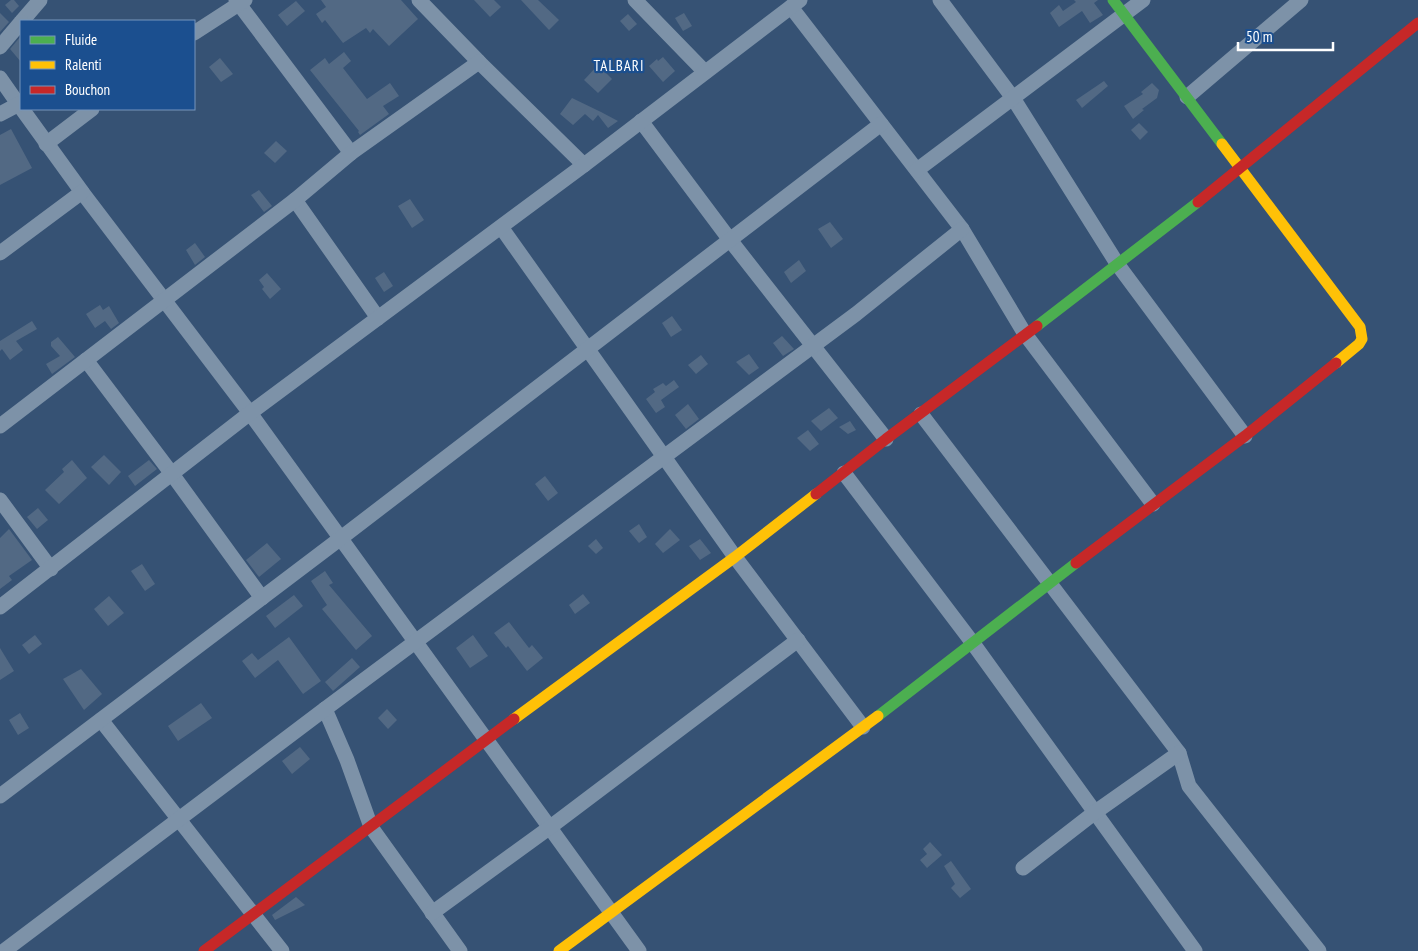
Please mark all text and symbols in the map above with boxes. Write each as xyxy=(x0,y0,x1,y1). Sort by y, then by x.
legend xyxy=(20,20,195,110)
scale bar xyxy=(1238,20,1333,52)
text: 50 m xyxy=(1246,27,1272,46)
text: Fluide xyxy=(65,30,97,49)
text: Ralenti xyxy=(65,55,102,74)
district label: TALBARI xyxy=(593,56,645,75)
text: Bouchon xyxy=(65,80,110,99)

